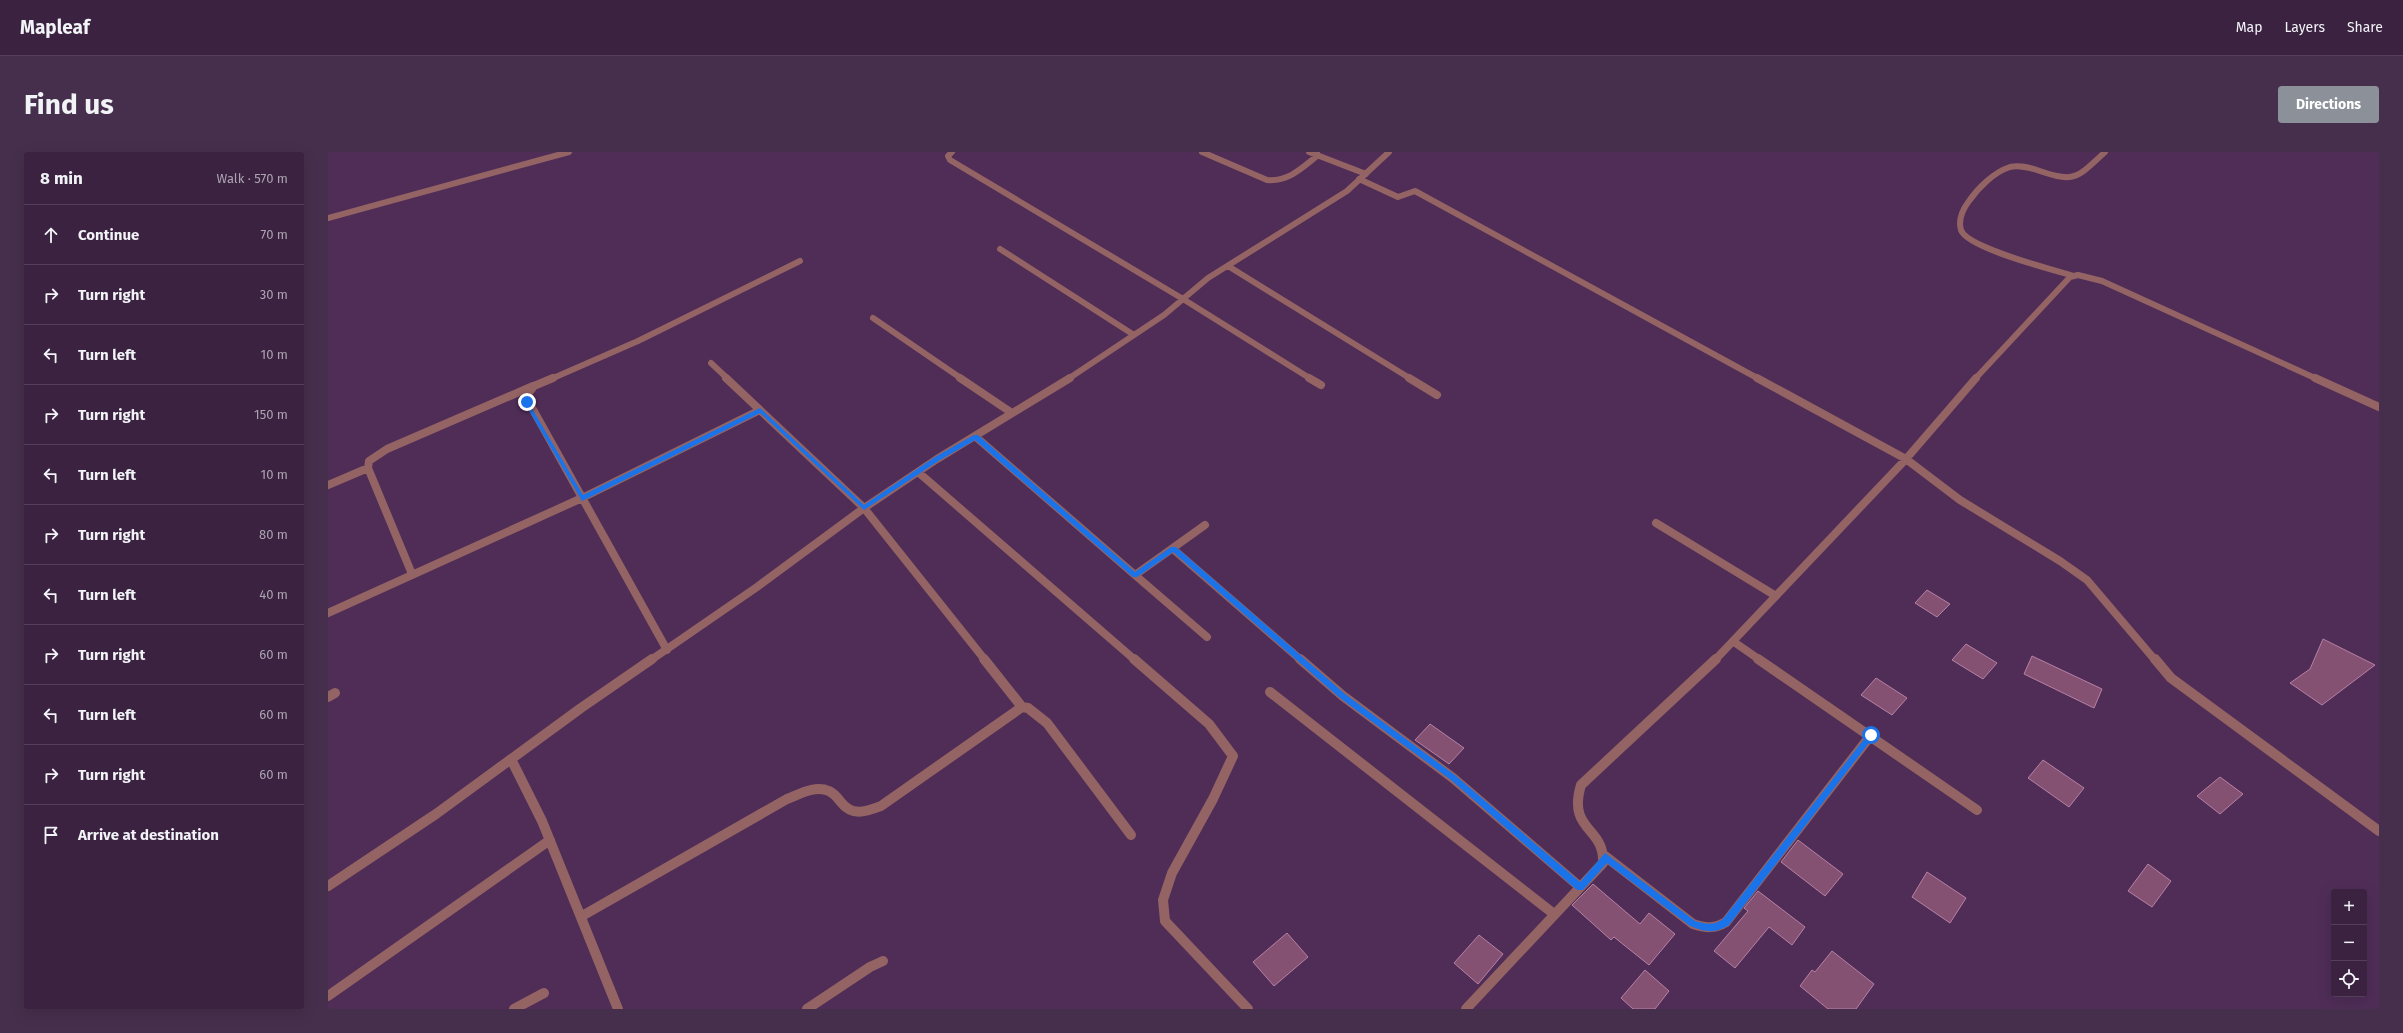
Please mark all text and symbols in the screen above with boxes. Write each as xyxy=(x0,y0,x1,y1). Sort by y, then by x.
text: Mapleaf xyxy=(20,16,90,39)
text: Map xyxy=(2236,19,2262,36)
text: Layers xyxy=(2284,19,2325,36)
text: Share xyxy=(2347,19,2383,36)
button: Directions xyxy=(2278,86,2379,123)
text: Find us xyxy=(24,88,114,121)
text: 8 min xyxy=(40,168,83,189)
text: Walk · 570 m xyxy=(217,171,288,186)
icon: ahead xyxy=(40,224,62,246)
text: Continue xyxy=(78,226,139,244)
text: 70 m xyxy=(261,227,288,242)
icon: right xyxy=(40,284,62,306)
text: Turn right xyxy=(78,286,145,304)
text: 30 m xyxy=(260,287,288,302)
icon: left xyxy=(40,344,62,366)
text: Turn left xyxy=(78,346,136,364)
text: 10 m xyxy=(261,347,288,362)
route end xyxy=(518,393,536,411)
icon: right xyxy=(40,404,62,426)
text: Turn right xyxy=(78,406,145,424)
text: 150 m xyxy=(254,407,288,422)
icon: left xyxy=(40,464,62,486)
text: Turn left xyxy=(78,466,136,484)
text: 10 m xyxy=(261,467,288,482)
icon: right xyxy=(40,524,62,546)
text: Turn right xyxy=(78,526,145,544)
text: 80 m xyxy=(259,527,288,542)
icon: left xyxy=(40,584,62,606)
text: Turn left xyxy=(78,586,136,604)
text: 40 m xyxy=(259,587,288,602)
icon: right xyxy=(40,644,62,666)
text: Turn right xyxy=(78,646,145,664)
text: 60 m xyxy=(259,647,288,662)
icon: left xyxy=(40,704,62,726)
text: Turn left xyxy=(78,706,136,724)
text: 60 m xyxy=(259,707,288,722)
route start xyxy=(1862,726,1880,744)
icon: right xyxy=(40,764,62,786)
text: Turn right xyxy=(78,766,145,784)
text: 60 m xyxy=(259,767,288,782)
icon: arrive xyxy=(40,824,62,846)
text: Arrive at destination xyxy=(78,826,219,844)
map controls xyxy=(2331,889,2367,997)
button: + xyxy=(2331,889,2367,925)
button: − xyxy=(2331,925,2367,961)
button: locate xyxy=(2331,961,2367,997)

